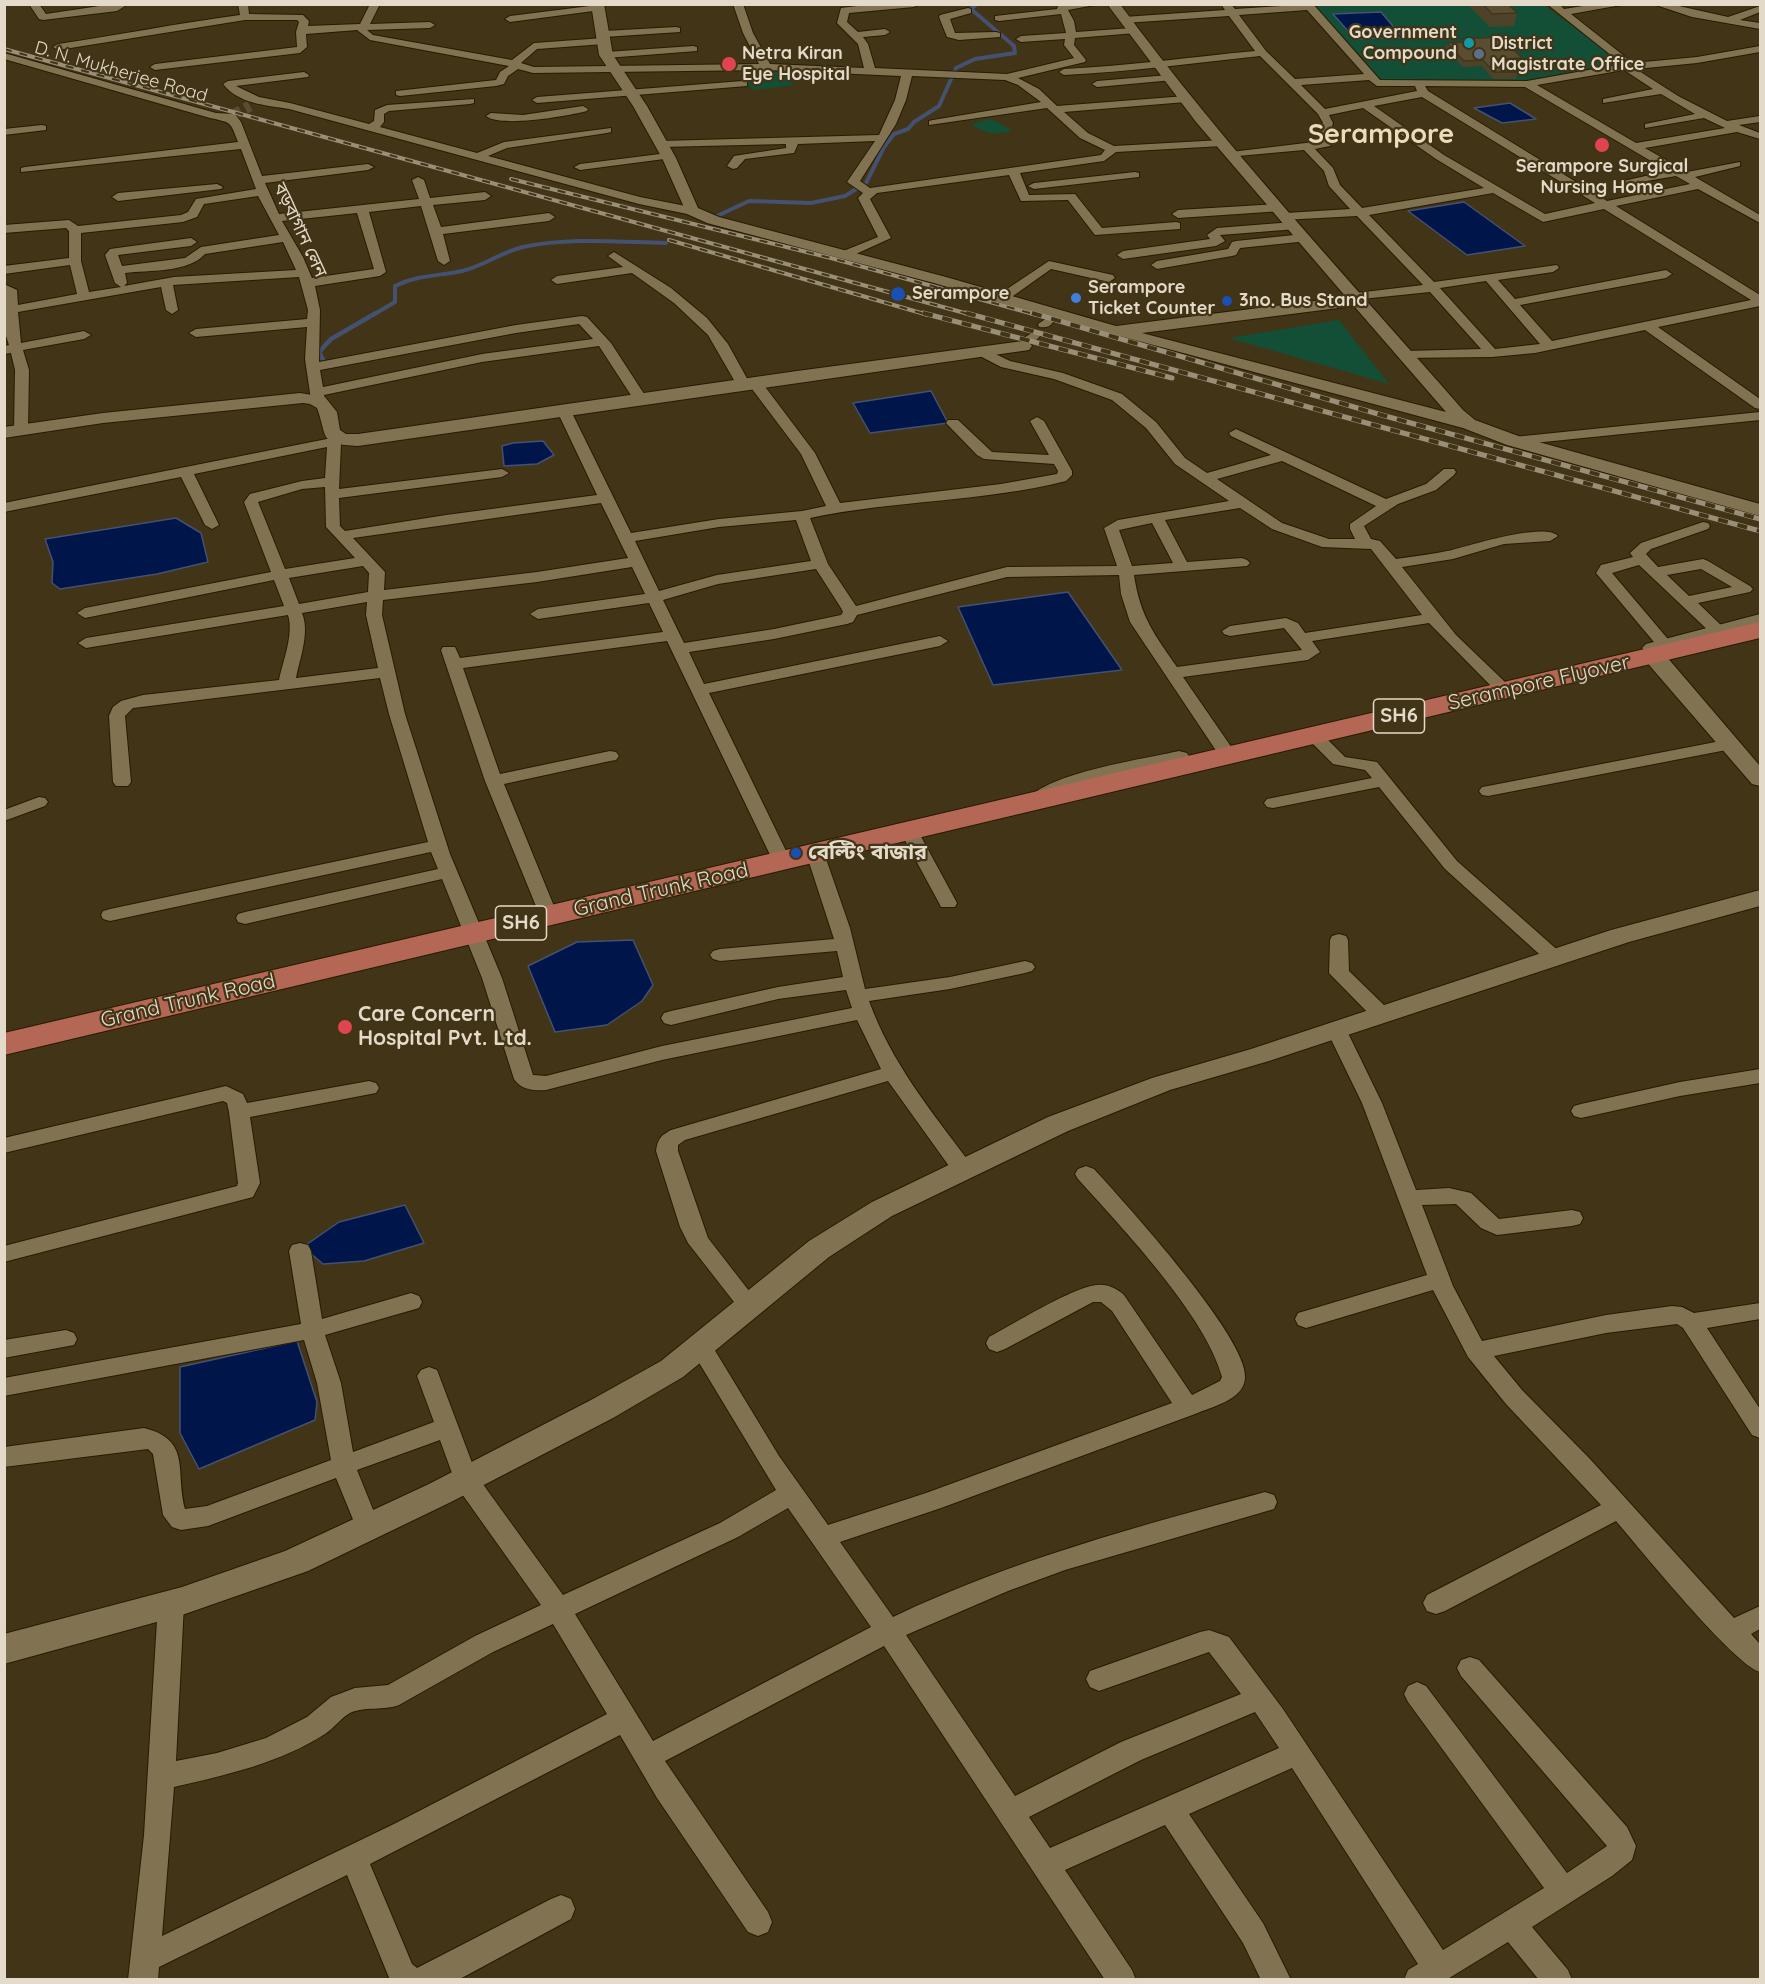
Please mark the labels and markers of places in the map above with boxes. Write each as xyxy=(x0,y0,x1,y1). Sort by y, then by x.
place label: Government Compound xyxy=(1349,22,1457,64)
place label: District Magistrate Office xyxy=(1491,33,1644,76)
marker: Government Compound xyxy=(1462,36,1476,50)
place label: Netra Kiran Eye Hospital xyxy=(742,43,850,86)
marker: District Magistrate Office xyxy=(1472,47,1486,61)
marker: Netra Kiran Eye Hospital xyxy=(720,55,738,73)
marker: Serampore Surgical Nursing Home xyxy=(1593,136,1611,154)
place label: Serampore Surgical Nursing Home xyxy=(1516,156,1688,198)
place label: Serampore Ticket Counter xyxy=(1088,277,1215,320)
place label: Serampore xyxy=(912,283,1009,305)
marker: Serampore xyxy=(889,285,907,303)
place label: 3no. Bus Stand xyxy=(1239,290,1368,312)
marker: Serampore Ticket Counter xyxy=(1069,291,1083,305)
marker: 3no. Bus Stand xyxy=(1220,294,1234,308)
place label: বেল্টিং বাজার xyxy=(808,840,927,866)
marker: বেল্টিং বাজার xyxy=(789,846,803,860)
place label: Care Concern Hospital Pvt. Ltd. xyxy=(358,1002,532,1052)
marker: Care Concern Hospital Pvt. Ltd. xyxy=(336,1018,354,1036)

